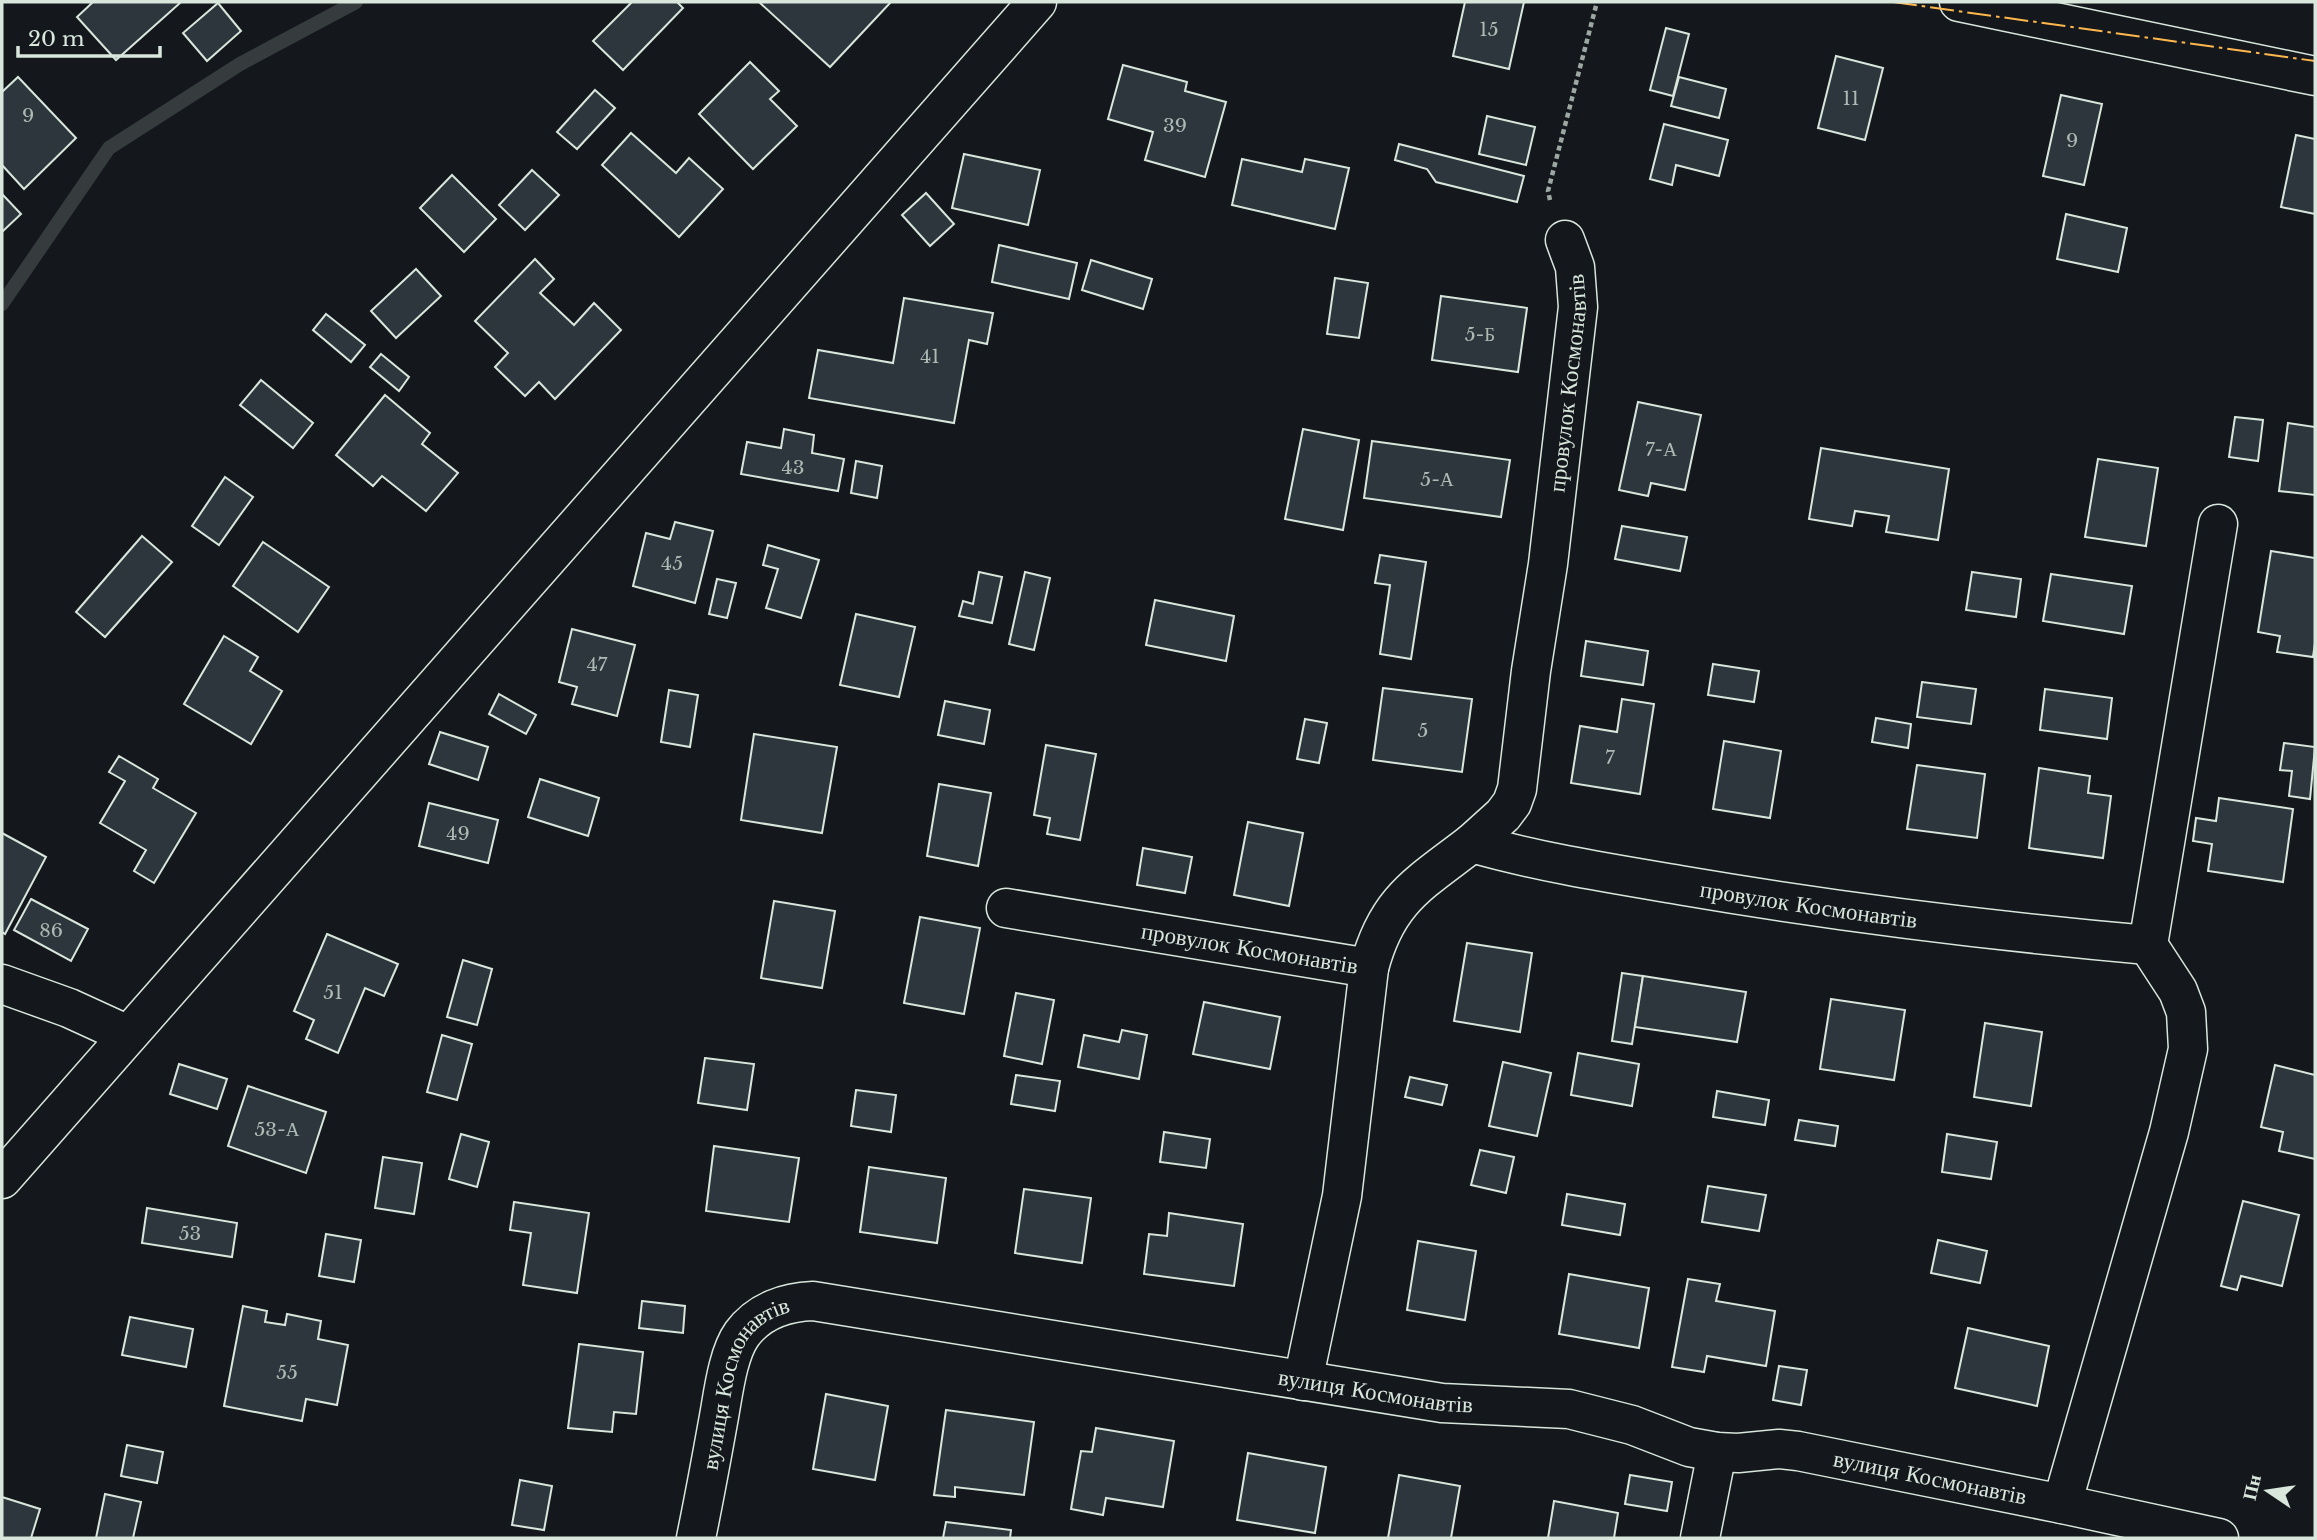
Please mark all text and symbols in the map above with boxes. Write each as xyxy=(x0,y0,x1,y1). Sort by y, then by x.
scale bar xyxy=(18,14,159,58)
house number: 15 xyxy=(1479,18,1499,41)
text: 20 m xyxy=(28,26,85,52)
house number: 11 xyxy=(1843,87,1859,110)
house number: 9 xyxy=(22,104,34,127)
house number: 39 xyxy=(1163,114,1187,137)
house number: 9 xyxy=(2066,129,2078,152)
street label: провулок Космонавтів xyxy=(1542,273,1592,494)
house number: 5-Б xyxy=(1465,323,1495,346)
house number: 41 xyxy=(920,345,940,368)
house number: 7-А xyxy=(1645,438,1677,461)
house number: 43 xyxy=(782,456,804,479)
house number: 5-А xyxy=(1420,468,1454,491)
house number: 45 xyxy=(661,552,683,575)
house number: 47 xyxy=(587,653,608,676)
house number: 5 xyxy=(1418,719,1428,742)
house number: 7 xyxy=(1605,746,1615,769)
house number: 49 xyxy=(446,822,470,845)
street label: провулок Космонавтів xyxy=(1698,875,1919,934)
street label: провулок Космонавтів xyxy=(1139,917,1360,980)
house number: 86 xyxy=(39,919,63,942)
house number: 51 xyxy=(323,981,343,1004)
house number: 53-А xyxy=(254,1118,300,1141)
house number: 53 xyxy=(179,1222,201,1245)
street label: вулиця Космонавтів xyxy=(696,1291,793,1472)
house number: 55 xyxy=(276,1361,298,1384)
street label: вулиця Космонавтів xyxy=(1276,1363,1474,1418)
street label: вулиця Космонавтів xyxy=(1831,1444,2029,1511)
north arrow xyxy=(2233,1456,2303,1526)
text: Пн xyxy=(2238,1472,2266,1502)

